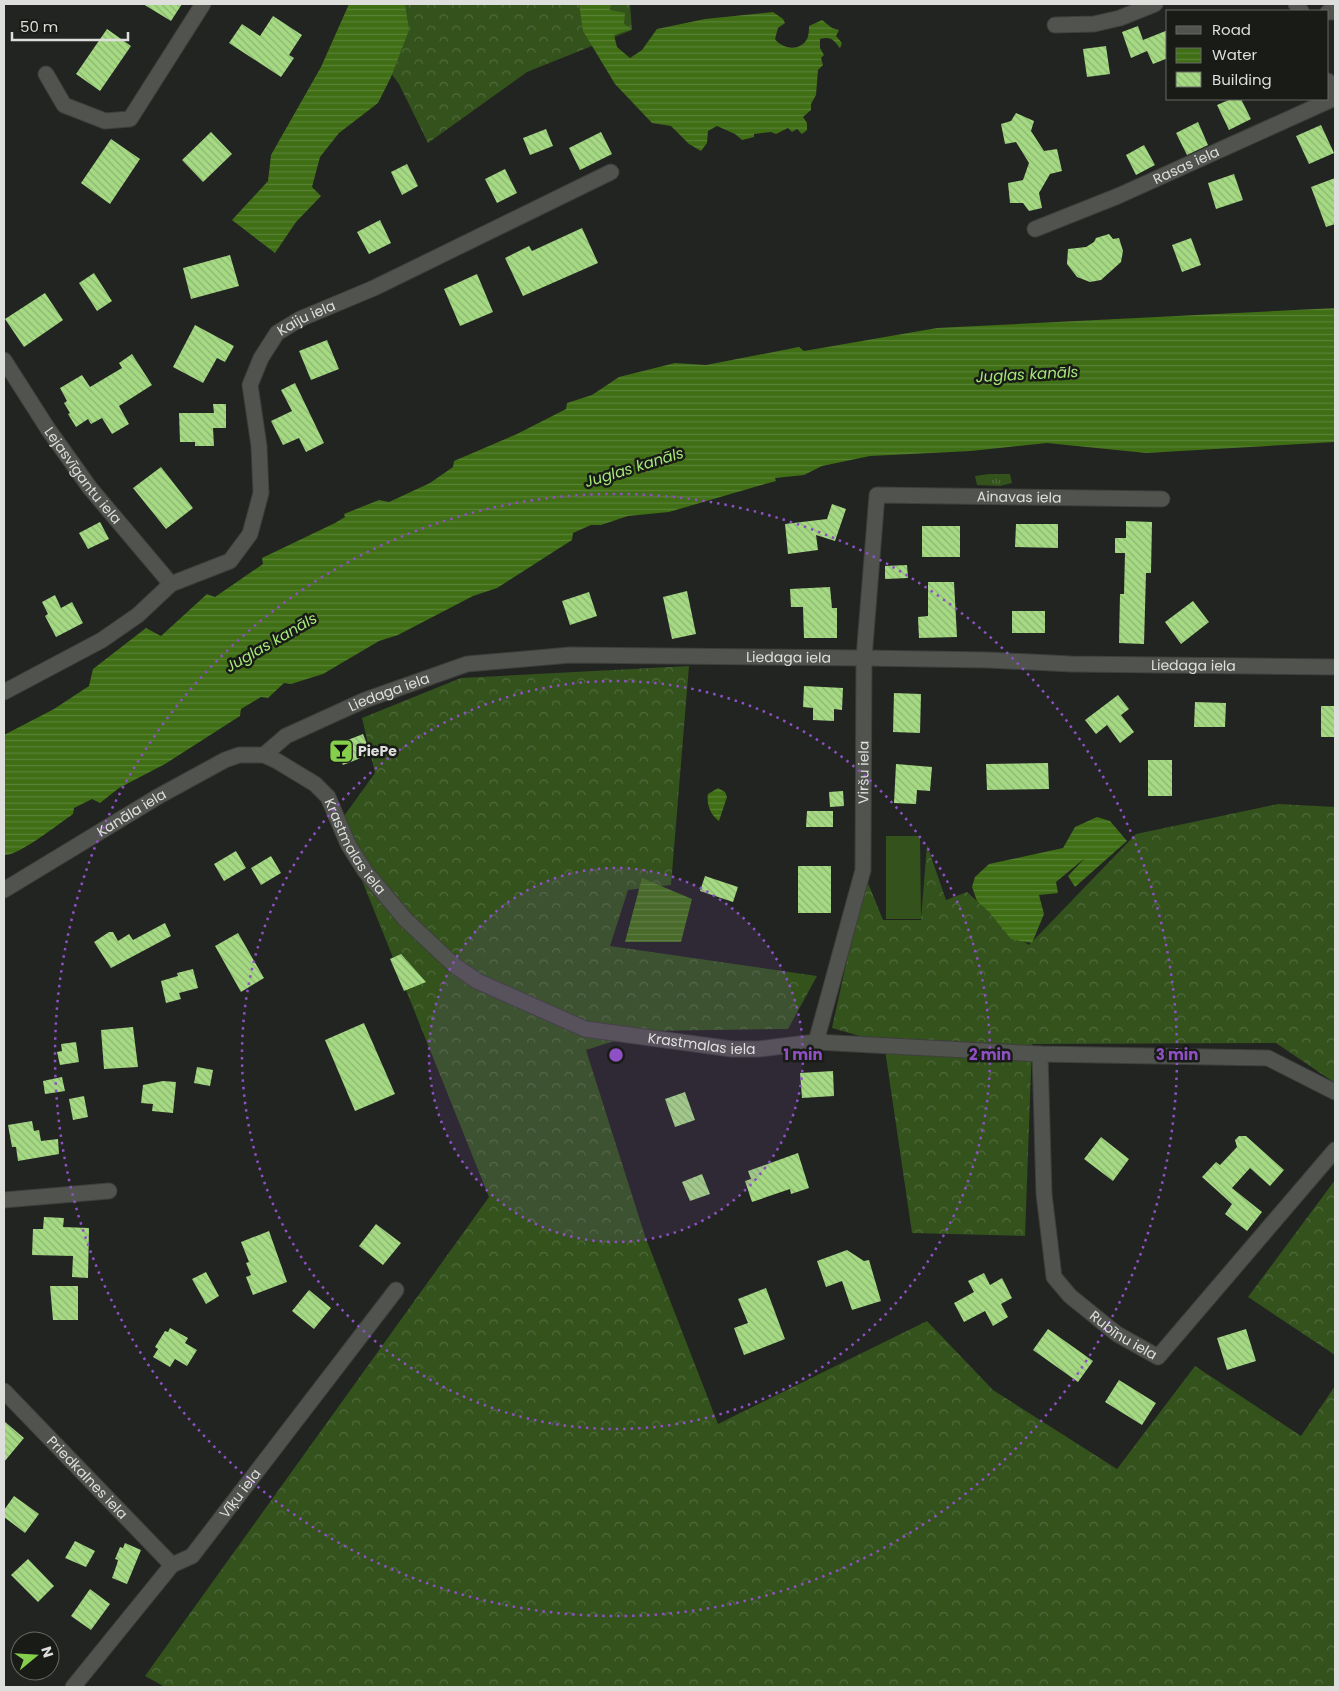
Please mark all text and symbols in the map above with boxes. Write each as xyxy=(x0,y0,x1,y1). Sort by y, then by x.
scale bar xyxy=(12,10,129,42)
legend xyxy=(1166,10,1329,100)
text: 50 m xyxy=(20,16,58,37)
text: Road xyxy=(1212,19,1251,40)
text: Water xyxy=(1212,44,1258,65)
text: Building xyxy=(1212,69,1272,90)
street label: Rasas iela xyxy=(1150,142,1222,189)
street label: Kaiju iela xyxy=(273,295,338,341)
water label: Juglas kanāls xyxy=(975,361,1079,387)
street label: Lejasvīgantu iela xyxy=(40,423,126,528)
water label: Juglas kanāls xyxy=(582,442,686,492)
street label: Ainavas iela xyxy=(977,486,1062,508)
water label: Juglas kanāls xyxy=(221,607,321,677)
street label: Liedaga iela xyxy=(746,647,831,668)
street label: Liedaga iela xyxy=(1151,655,1236,676)
street label: Liedaga iela xyxy=(345,668,432,716)
bar icon: PiePe xyxy=(328,738,354,764)
place label: PiePe xyxy=(358,741,397,761)
street label: Viršu iela xyxy=(853,741,874,804)
street label: Kanāla iela xyxy=(93,784,170,842)
street label: Krastmalas iela xyxy=(320,795,390,899)
street label: Krastmalas iela xyxy=(647,1028,756,1059)
text: 1 min xyxy=(783,1044,823,1065)
text: 2 min xyxy=(969,1044,1011,1065)
text: 3 min xyxy=(1156,1044,1198,1065)
centre of rings xyxy=(607,1046,625,1064)
street label: Rubīnu iela xyxy=(1085,1306,1161,1365)
street label: Priedkalnes iela xyxy=(42,1431,132,1523)
street label: Vīķu iela xyxy=(214,1464,266,1522)
north arrow xyxy=(10,1631,60,1681)
text: N xyxy=(36,1644,59,1660)

